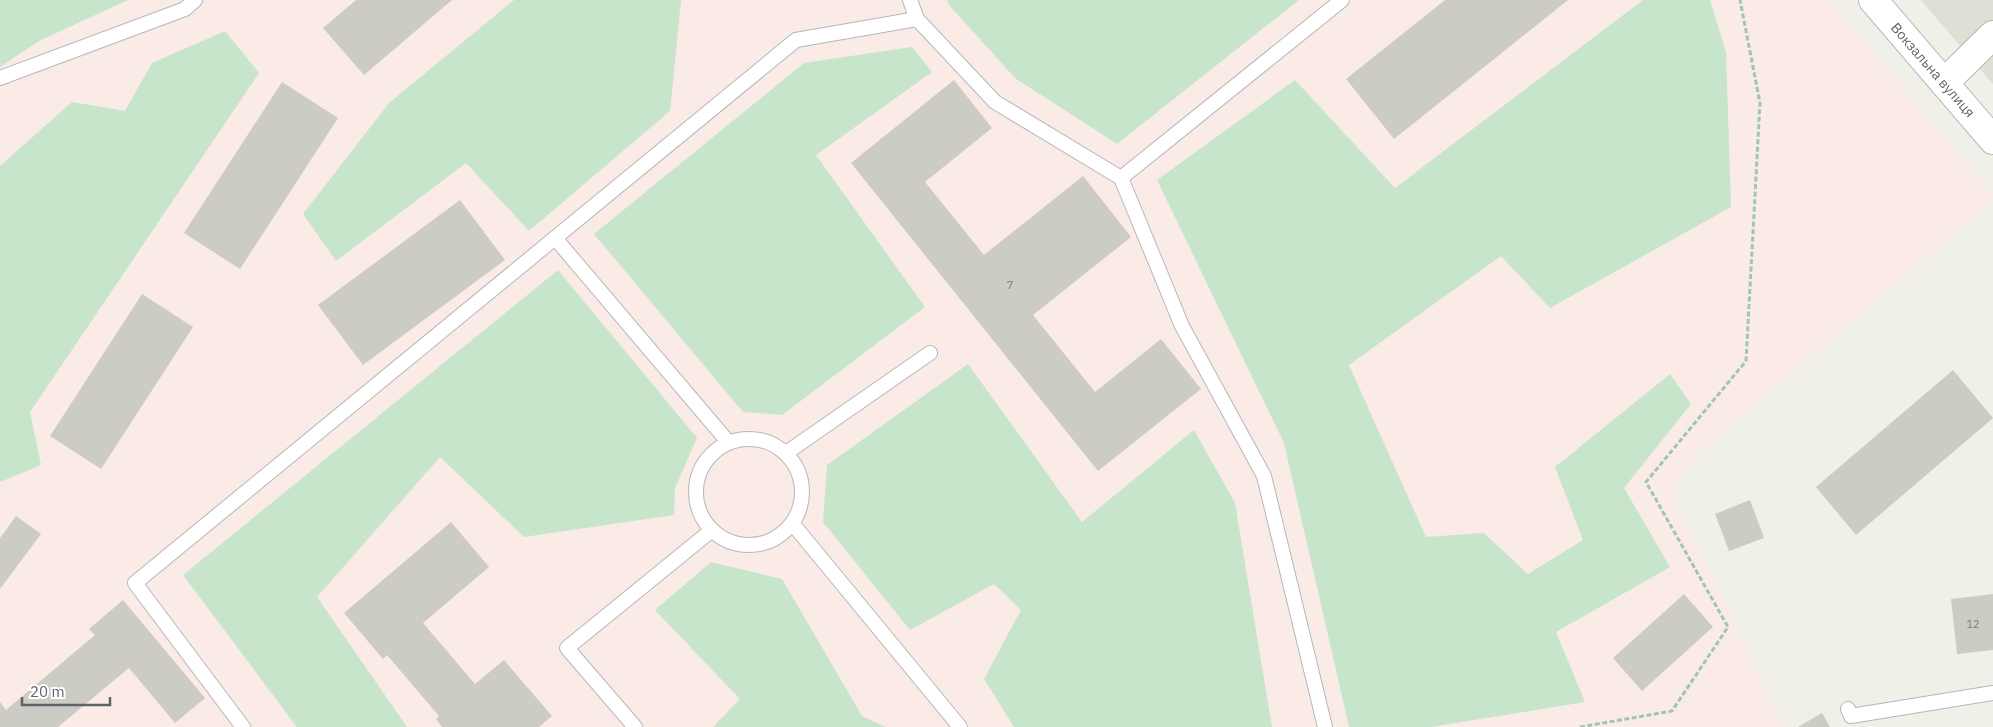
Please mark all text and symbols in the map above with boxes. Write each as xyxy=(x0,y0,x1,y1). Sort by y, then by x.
street label: Вокзальна вулиця xyxy=(1887,19,1979,121)
house number: 7 xyxy=(1007,278,1013,292)
house number: 12 xyxy=(1966,617,1980,631)
scale bar xyxy=(22,674,110,706)
text: 20 m xyxy=(30,682,65,701)

